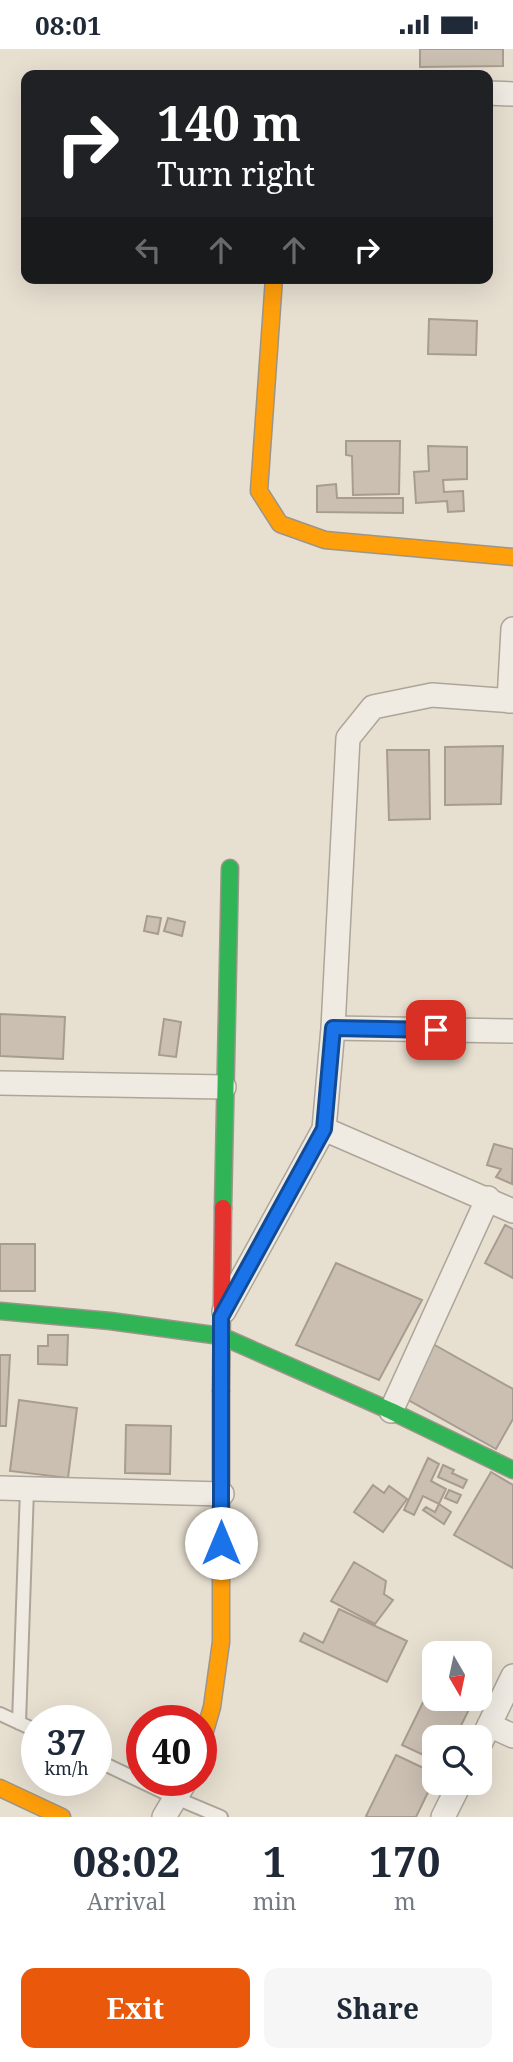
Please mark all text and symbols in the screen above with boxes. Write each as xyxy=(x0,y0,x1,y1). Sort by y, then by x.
text: 08:01 xyxy=(35,7,102,43)
text: 140 m xyxy=(157,89,301,155)
icon: right xyxy=(42,98,133,189)
text: Turn right xyxy=(157,152,315,195)
icon: left xyxy=(129,231,167,269)
icon: ahead xyxy=(202,231,240,269)
icon: ahead xyxy=(275,231,313,269)
icon: right xyxy=(348,231,386,269)
pin xyxy=(406,1000,466,1060)
icon: arrive xyxy=(417,1011,455,1049)
position arrow xyxy=(184,1506,258,1580)
north arrow xyxy=(422,1641,492,1711)
map controls xyxy=(422,1641,492,1795)
speed limit sign: 40 xyxy=(126,1705,217,1796)
text: 37 xyxy=(47,1718,86,1765)
button: search xyxy=(422,1725,492,1795)
text: km/h xyxy=(44,1756,89,1780)
text: 08:02 xyxy=(73,1832,180,1889)
text: 1 xyxy=(263,1832,287,1889)
text: 170 xyxy=(369,1832,440,1889)
text: Arrival xyxy=(87,1885,166,1917)
text: min xyxy=(253,1885,297,1917)
text: m xyxy=(394,1885,416,1917)
button: Exit xyxy=(21,1968,250,2048)
button: Share xyxy=(264,1968,492,2048)

